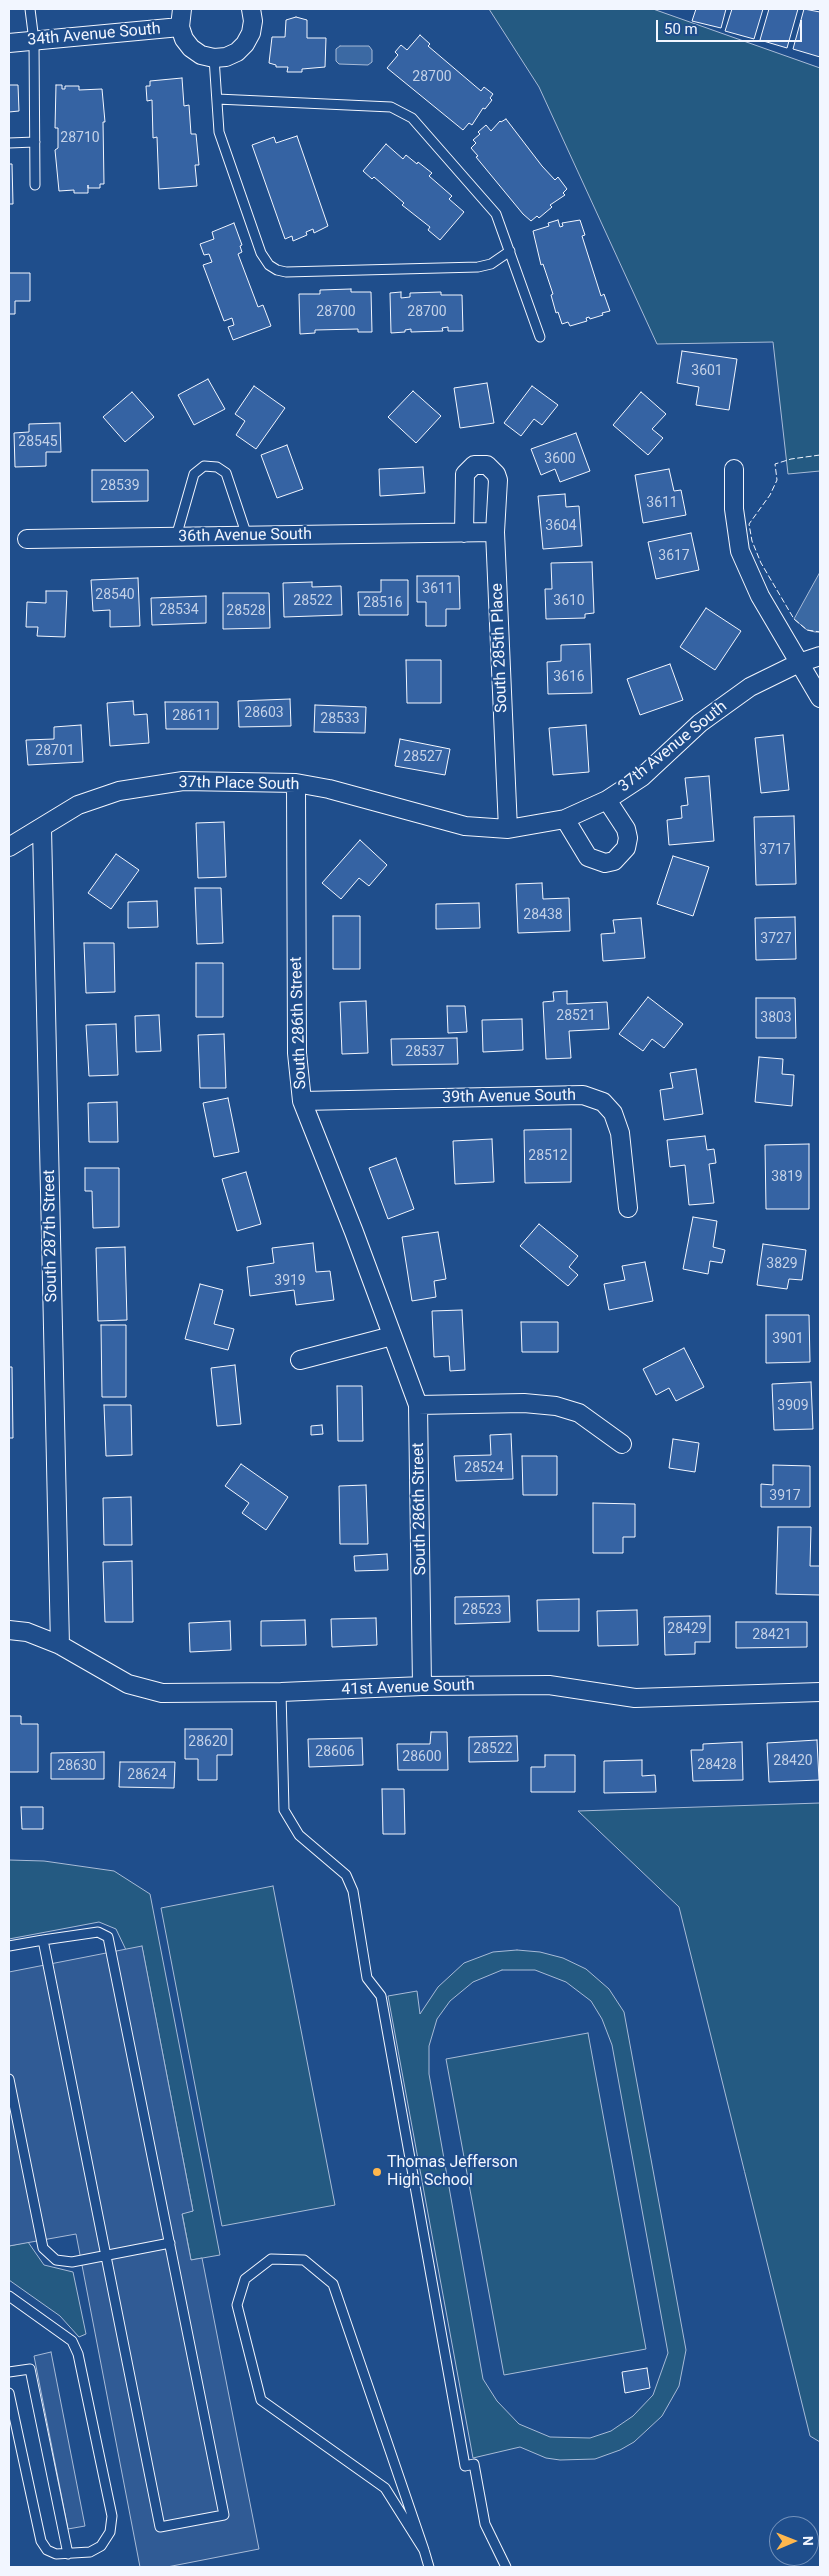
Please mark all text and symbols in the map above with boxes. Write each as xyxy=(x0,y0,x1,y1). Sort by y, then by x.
scale bar xyxy=(659,10,805,42)
street label: 34th Avenue South xyxy=(27,20,161,50)
text: 50 m xyxy=(664,20,698,38)
house number: 28700 xyxy=(412,69,452,85)
house number: 28710 xyxy=(60,130,100,146)
house number: 28700 xyxy=(316,304,356,320)
house number: 28700 xyxy=(407,304,447,320)
house number: 3601 xyxy=(691,363,723,379)
house number: 28545 xyxy=(18,434,58,450)
house number: 3600 xyxy=(544,451,576,467)
house number: 28539 xyxy=(100,478,140,494)
house number: 3611 xyxy=(646,495,678,511)
house number: 3604 xyxy=(545,518,577,534)
street label: 36th Avenue South xyxy=(178,525,312,547)
house number: 3617 xyxy=(658,548,690,564)
house number: 3611 xyxy=(422,581,454,597)
street label: South 285th Place xyxy=(488,583,512,713)
house number: 28540 xyxy=(95,587,135,603)
house number: 28522 xyxy=(293,593,333,609)
house number: 3610 xyxy=(553,593,585,609)
house number: 28516 xyxy=(363,595,403,611)
house number: 28534 xyxy=(159,602,199,618)
house number: 28528 xyxy=(226,603,266,619)
house number: 3616 xyxy=(553,669,585,685)
street label: 37th Avenue South xyxy=(615,697,731,797)
house number: 28603 xyxy=(244,705,284,721)
house number: 28611 xyxy=(172,708,212,724)
house number: 28533 xyxy=(320,711,360,727)
house number: 28701 xyxy=(35,743,75,759)
house number: 28527 xyxy=(403,749,443,765)
street label: 37th Place South xyxy=(178,773,300,795)
house number: 3717 xyxy=(759,842,791,858)
house number: 28438 xyxy=(523,907,563,923)
house number: 3727 xyxy=(760,931,792,947)
street label: South 286th Street xyxy=(287,956,311,1090)
house number: 28521 xyxy=(556,1008,596,1024)
house number: 3803 xyxy=(760,1010,792,1026)
house number: 28537 xyxy=(405,1044,445,1060)
street label: 39th Avenue South xyxy=(442,1086,576,1108)
house number: 28512 xyxy=(528,1148,568,1164)
house number: 3819 xyxy=(771,1169,803,1185)
street label: South 287th Street xyxy=(40,1170,62,1302)
house number: 3829 xyxy=(766,1256,798,1272)
house number: 3919 xyxy=(274,1273,306,1289)
house number: 3901 xyxy=(772,1331,804,1347)
house number: 3909 xyxy=(777,1398,809,1414)
street label: South 286th Street xyxy=(409,1443,431,1575)
house number: 28524 xyxy=(464,1460,504,1476)
house number: 3917 xyxy=(769,1488,801,1504)
house number: 28523 xyxy=(462,1602,502,1618)
house number: 28429 xyxy=(667,1621,707,1637)
house number: 28421 xyxy=(752,1627,792,1643)
street label: 41st Avenue South xyxy=(341,1676,475,1700)
house number: 28620 xyxy=(188,1734,228,1750)
house number: 28522 xyxy=(473,1741,513,1757)
house number: 28606 xyxy=(315,1744,355,1760)
house number: 28600 xyxy=(402,1749,442,1765)
house number: 28420 xyxy=(773,1753,813,1769)
house number: 28428 xyxy=(697,1757,737,1773)
house number: 28630 xyxy=(57,1758,97,1774)
house number: 28624 xyxy=(127,1767,167,1783)
place label: Thomas Jefferson High School xyxy=(387,2153,518,2191)
marker: Thomas Jefferson High School xyxy=(371,2166,383,2178)
north arrow xyxy=(769,2516,819,2566)
text: N xyxy=(800,2536,816,2546)

